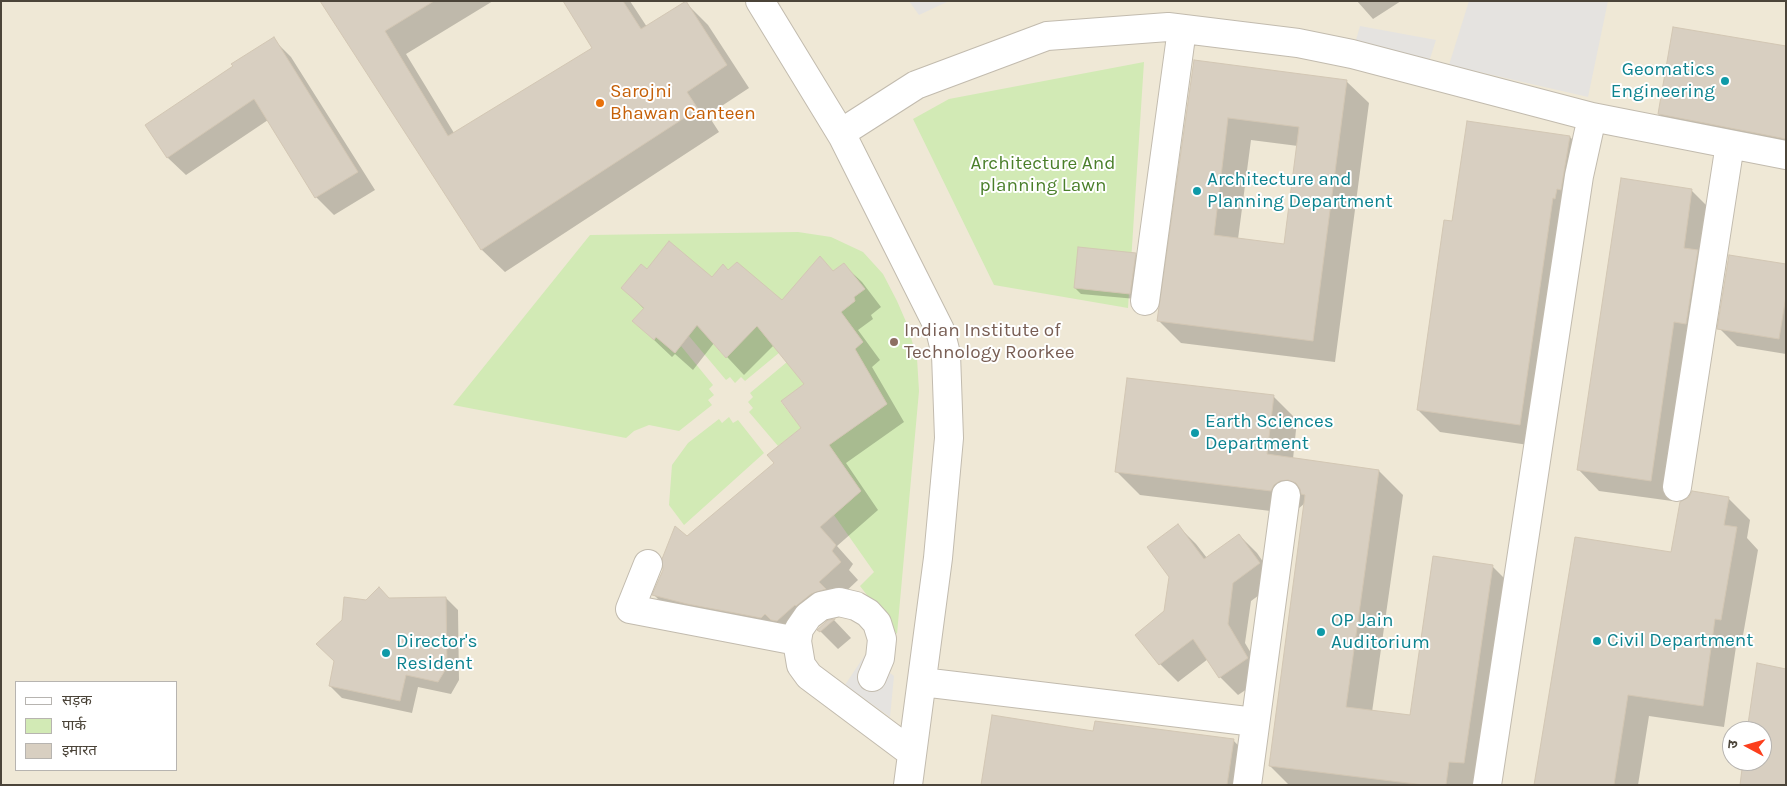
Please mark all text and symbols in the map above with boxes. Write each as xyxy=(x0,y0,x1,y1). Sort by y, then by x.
place label: Geomatics Engineering xyxy=(1611,59,1715,103)
marker: Geomatics Engineering xyxy=(1719,75,1731,87)
place label: Sarojni Bhawan Canteen xyxy=(610,81,756,125)
marker: Sarojni Bhawan Canteen xyxy=(594,97,606,109)
park label: Architecture And planning Lawn xyxy=(971,153,1115,197)
place label: Architecture and Planning Department xyxy=(1207,169,1393,213)
marker: Architecture and Planning Department xyxy=(1191,185,1203,197)
place label: Indian Institute of Technology Roorkee xyxy=(904,320,1075,364)
marker: Indian Institute of Technology Roorkee xyxy=(888,336,900,348)
place label: Earth Sciences Department xyxy=(1205,411,1334,455)
marker: Earth Sciences Department xyxy=(1189,427,1201,439)
place label: OP Jain Auditorium xyxy=(1331,610,1430,654)
marker: OP Jain Auditorium xyxy=(1315,626,1327,638)
place label: Civil Department xyxy=(1607,630,1753,652)
place label: Director's Resident xyxy=(396,631,478,675)
marker: Civil Department xyxy=(1591,635,1603,647)
marker: Director's Resident xyxy=(380,647,392,659)
legend xyxy=(15,681,178,771)
text: सड़क xyxy=(62,691,92,709)
text: पार्क xyxy=(62,716,86,734)
north arrow xyxy=(1722,721,1772,771)
text: उ xyxy=(1724,740,1741,749)
text: इमारत xyxy=(62,741,97,759)

